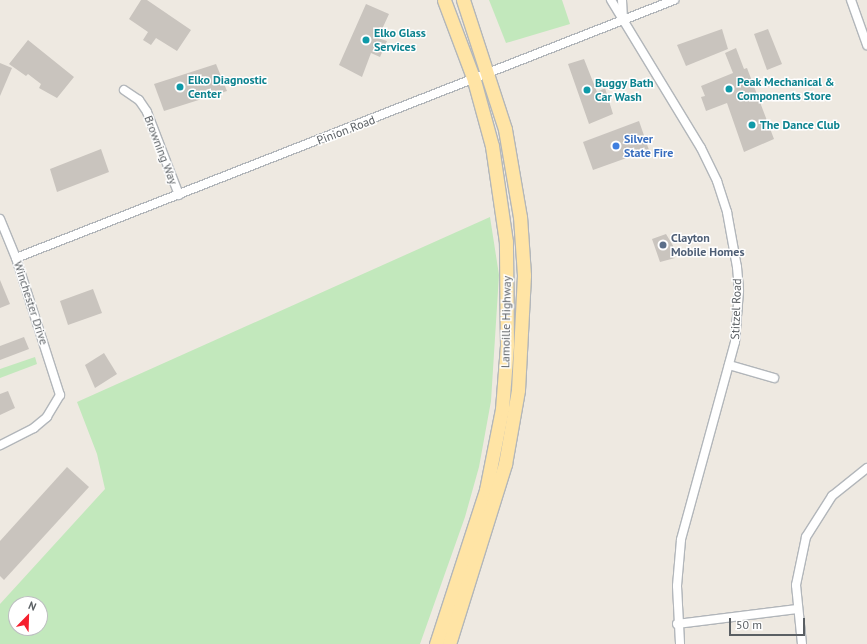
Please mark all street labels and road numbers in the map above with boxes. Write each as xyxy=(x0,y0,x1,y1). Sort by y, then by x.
street label: Pinion Road xyxy=(315,112,377,148)
street label: Browning Way xyxy=(141,113,181,187)
street label: Winchester Drive xyxy=(11,259,51,347)
street label: Lamoille Highway xyxy=(498,276,514,368)
street label: Stitzel Road xyxy=(728,278,744,340)

